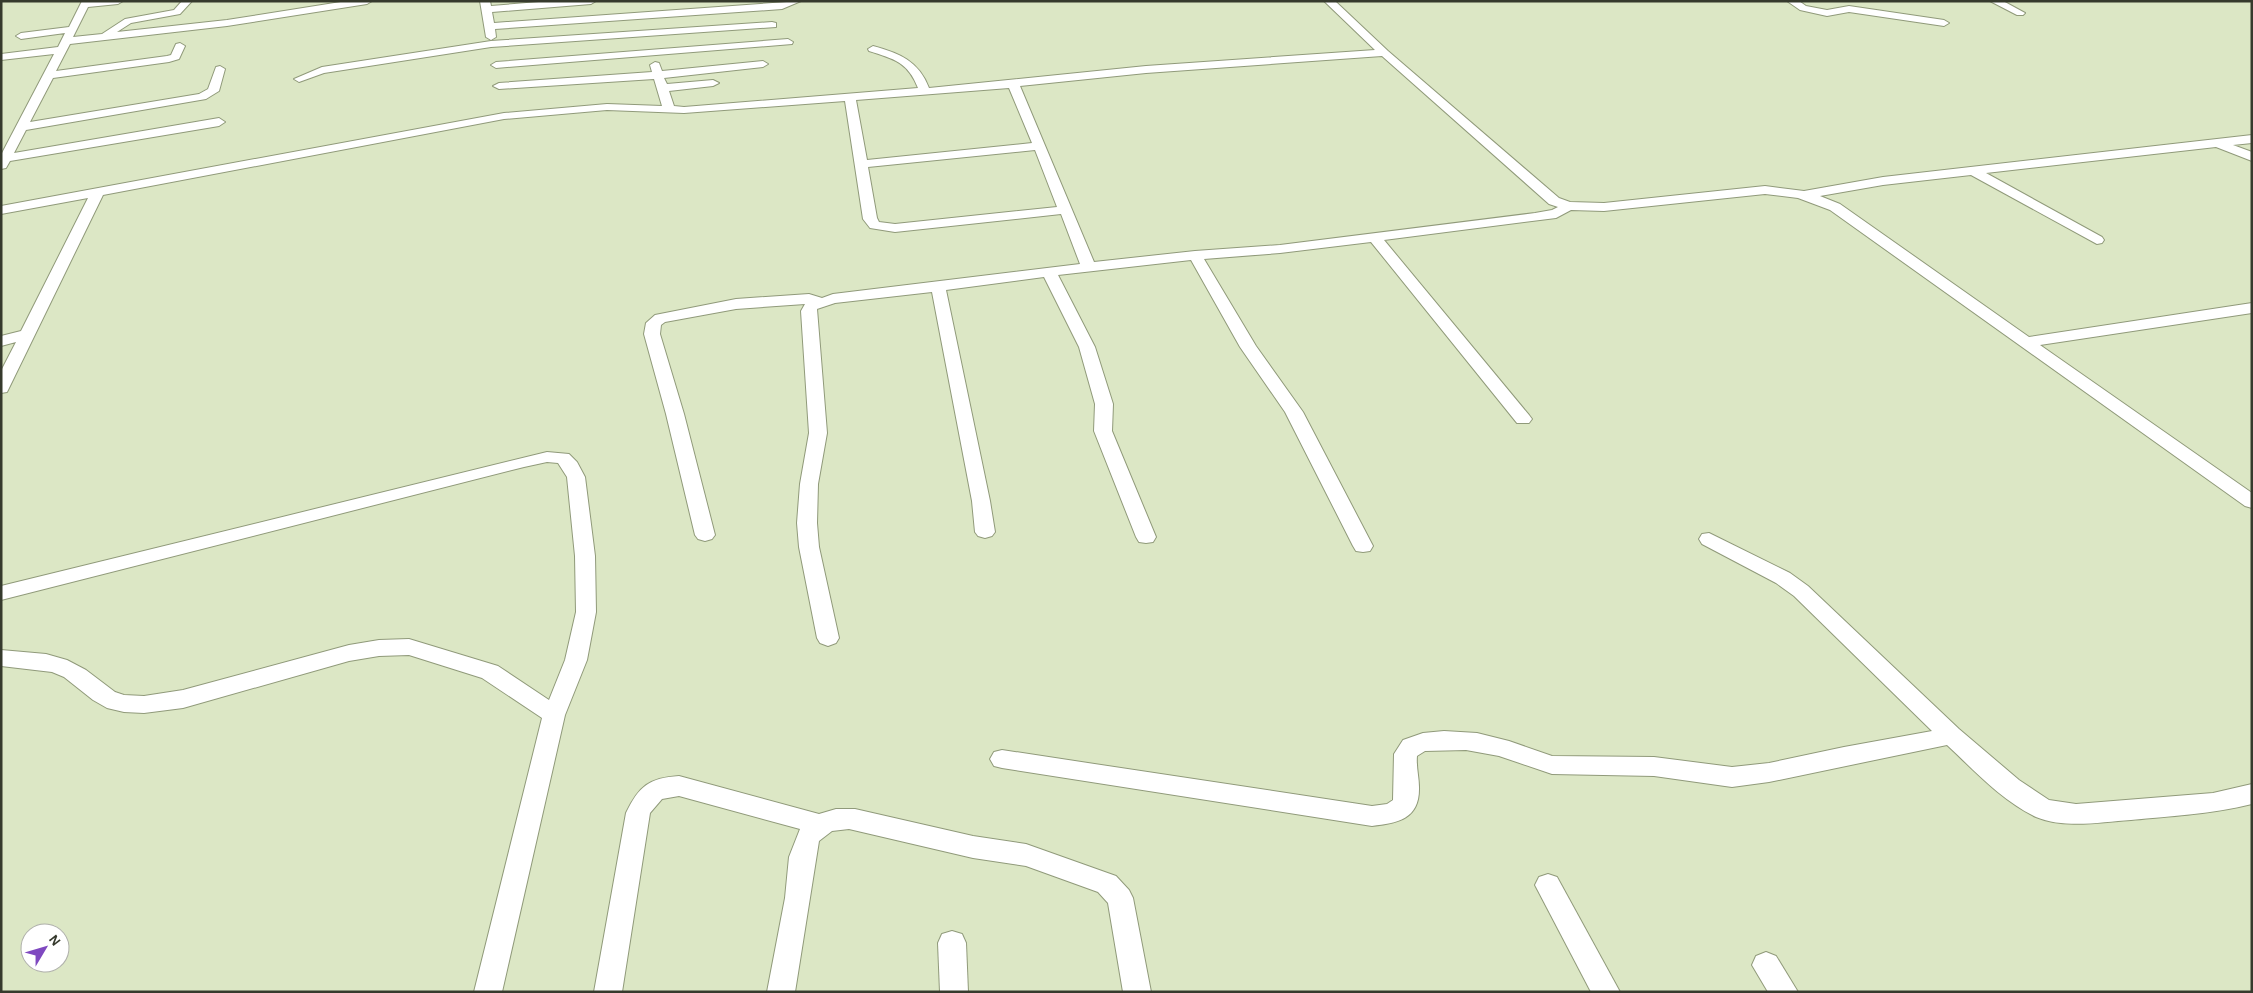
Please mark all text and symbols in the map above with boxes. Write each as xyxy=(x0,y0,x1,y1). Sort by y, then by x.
north arrow xyxy=(20,923,70,973)
text: N xyxy=(46,932,63,949)

